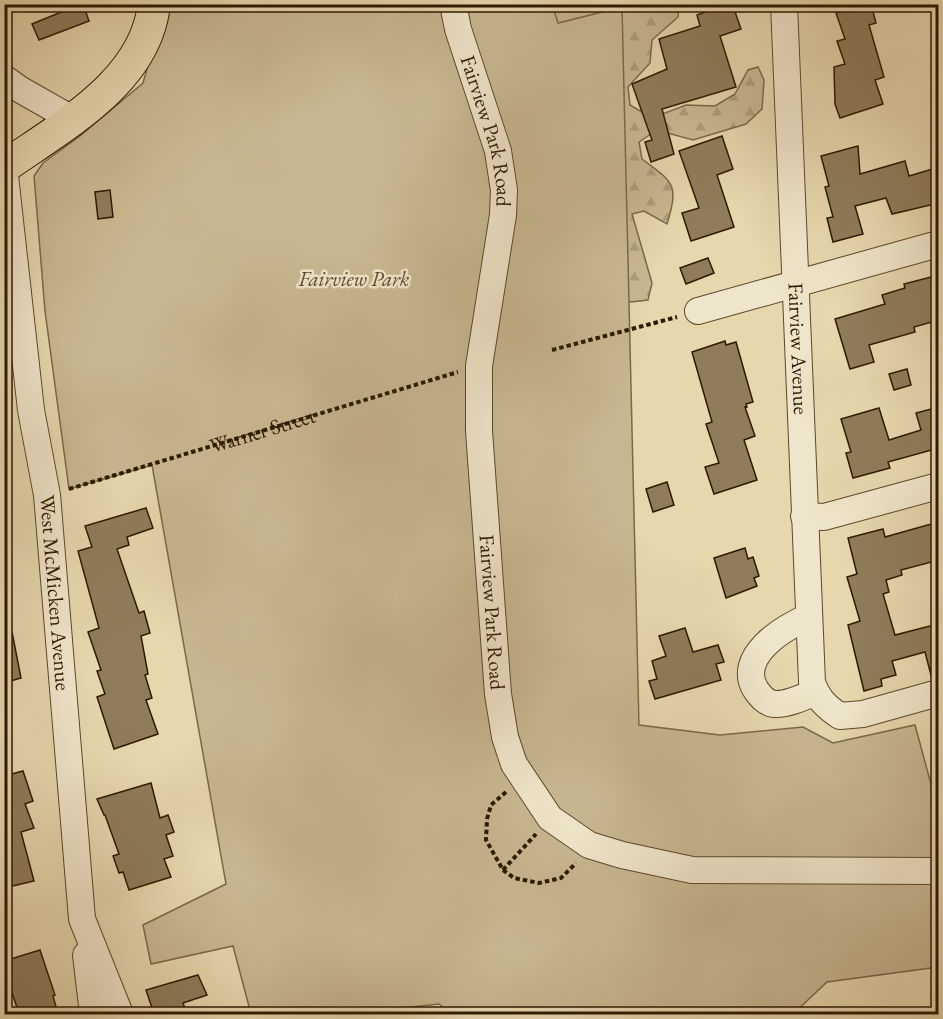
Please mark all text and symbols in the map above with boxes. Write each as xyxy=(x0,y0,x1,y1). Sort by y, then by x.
street label: Fairview Park Road xyxy=(455,52,518,207)
park label: Fairview Park xyxy=(298,265,410,292)
street label: Fairview Avenue xyxy=(783,282,815,415)
street label: Warner Street xyxy=(206,402,319,459)
street label: West McMicken Avenue xyxy=(34,494,77,692)
street label: Fairview Park Road xyxy=(474,534,512,691)

